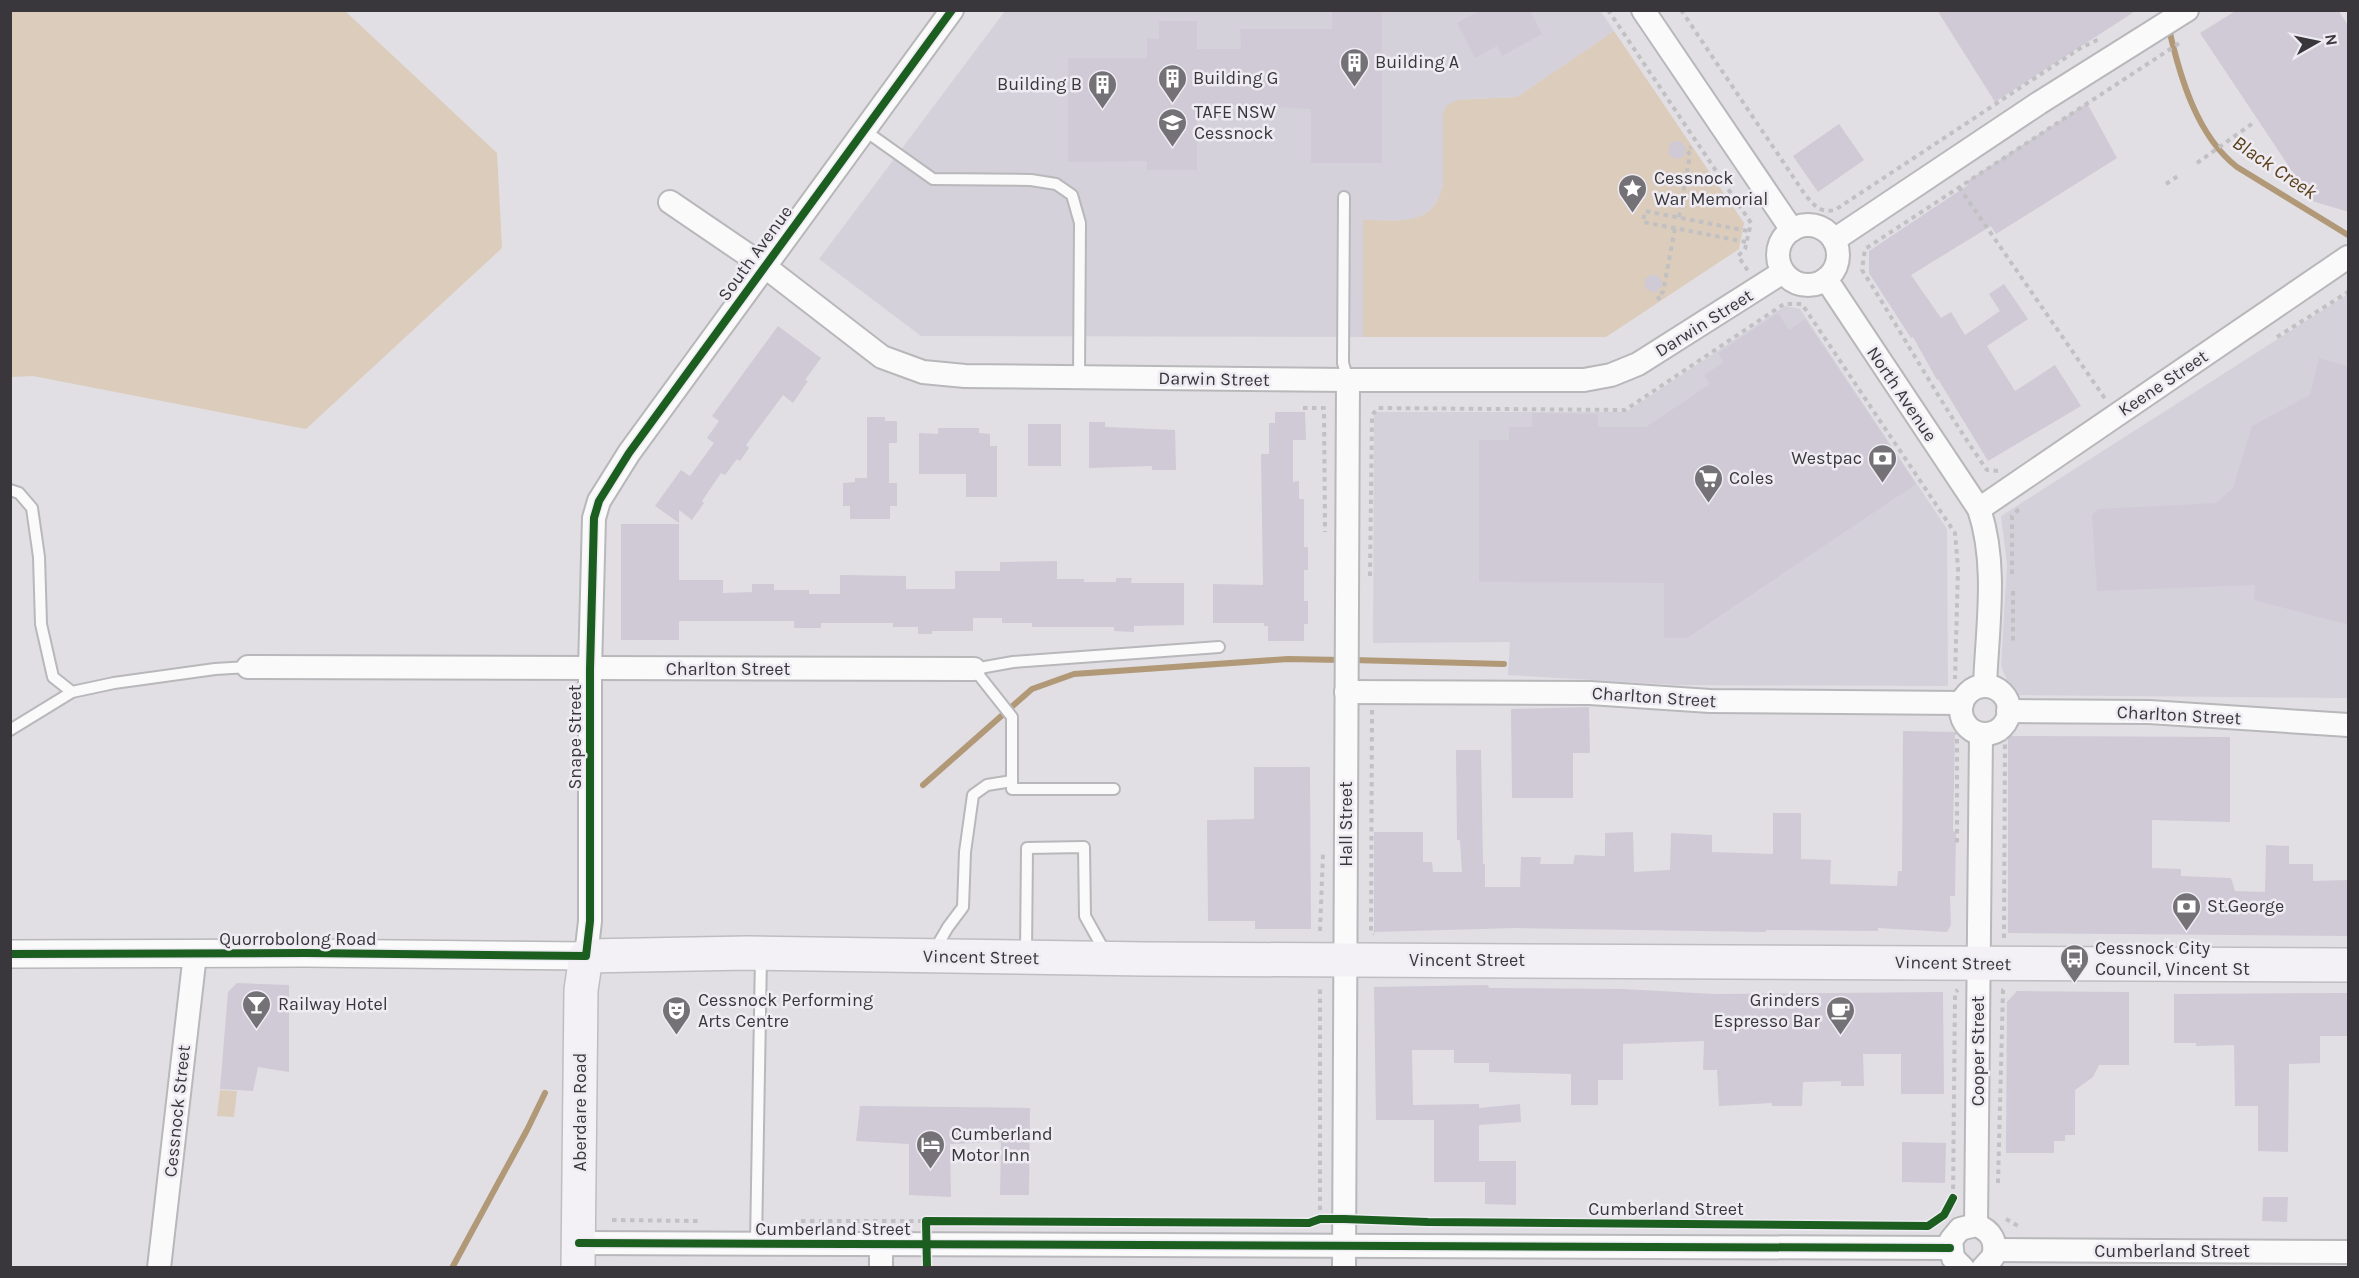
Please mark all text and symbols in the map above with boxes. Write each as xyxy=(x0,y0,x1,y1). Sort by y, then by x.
north arrow xyxy=(2287,12,2347,72)
text: N xyxy=(2321,33,2342,47)
building icon: Building A xyxy=(1338,46,1370,88)
place label: Building A xyxy=(1375,51,1459,73)
building icon: Building G xyxy=(1156,62,1188,104)
place label: Building G xyxy=(1193,67,1278,89)
building icon: Building B xyxy=(1087,68,1119,110)
place label: Building B xyxy=(997,73,1082,95)
place label: TAFE NSW Cessnock xyxy=(1194,101,1276,144)
school or university icon: TAFE NSW Cessnock xyxy=(1157,106,1189,148)
water label: Black Creek xyxy=(2228,131,2322,204)
place label: Cessnock War Memorial xyxy=(1654,167,1768,210)
place icon: Cessnock War Memorial xyxy=(1617,172,1649,214)
street label: South Avenue xyxy=(713,201,797,305)
street label: Darwin Street xyxy=(1651,284,1757,362)
street label: North Avenue xyxy=(1862,342,1942,446)
street label: Keene Street xyxy=(2114,345,2212,421)
street label: Darwin Street xyxy=(1158,367,1270,391)
bank icon: Westpac xyxy=(1867,442,1899,484)
place label: Westpac xyxy=(1791,447,1862,469)
supermarket icon: Coles xyxy=(1692,462,1724,504)
place label: Coles xyxy=(1729,467,1774,489)
street label: Charlton Street xyxy=(666,658,790,680)
street label: Charlton Street xyxy=(1591,682,1717,712)
street label: Snape Street xyxy=(564,684,586,790)
street label: Charlton Street xyxy=(2116,701,2242,729)
street label: Hall Street xyxy=(1335,781,1357,867)
bank icon: St.George xyxy=(2170,890,2202,932)
place label: St.George xyxy=(2207,895,2284,917)
street label: Quorrobolong Road xyxy=(219,928,377,950)
place label: Cessnock City Council, Vincent St xyxy=(2095,937,2250,980)
bus stop icon: Cessnock City Council, Vincent St xyxy=(2058,942,2090,984)
street label: Vincent Street xyxy=(923,945,1040,969)
street label: Vincent Street xyxy=(1409,949,1525,971)
street label: Vincent Street xyxy=(1895,951,2012,975)
bar icon: Railway Hotel xyxy=(241,988,273,1030)
place label: Cessnock Performing Arts Centre xyxy=(698,989,873,1032)
place label: Grinders Espresso Bar xyxy=(1714,989,1820,1032)
place label: Railway Hotel xyxy=(278,993,388,1015)
theatre icon: Cessnock Performing Arts Centre xyxy=(661,994,693,1036)
cafe icon: Grinders Espresso Bar xyxy=(1825,994,1857,1036)
street label: Cooper Street xyxy=(1967,995,1989,1106)
street label: Cessnock Street xyxy=(159,1043,195,1178)
street label: Aberdare Road xyxy=(569,1053,591,1171)
place label: Cumberland Motor Inn xyxy=(951,1123,1053,1166)
hotel icon: Cumberland Motor Inn xyxy=(914,1128,946,1170)
street label: Cumberland Street xyxy=(1588,1198,1744,1220)
street label: Cumberland Street xyxy=(755,1218,911,1240)
street label: Cumberland Street xyxy=(2094,1240,2250,1262)

